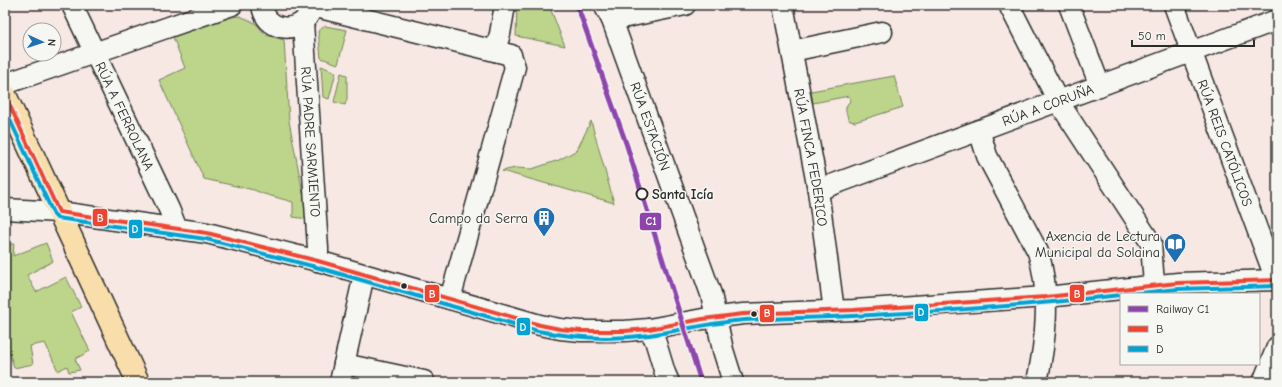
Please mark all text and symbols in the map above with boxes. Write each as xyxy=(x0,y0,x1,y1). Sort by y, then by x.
north arrow xyxy=(22,22,62,62)
scale bar xyxy=(1132,22,1254,48)
text: 50 m xyxy=(1138,29,1166,43)
text: N xyxy=(45,39,58,46)
street label: RÚA A FERROLANA xyxy=(91,59,157,173)
street label: RÚA PADRE SARMIENTO xyxy=(297,66,324,218)
street label: RÚA REIS CATÓLICOS xyxy=(1193,77,1256,209)
street label: RÚA ESTACIÓN xyxy=(626,80,674,173)
street label: RÚA A CORUÑA xyxy=(1000,81,1096,130)
street label: RÚA FINCA FEDERICO xyxy=(790,87,831,227)
place label: Santa Icía xyxy=(652,186,714,203)
marker: Santa Icía xyxy=(635,187,649,201)
building icon: Campo da Serra xyxy=(531,205,557,238)
line badge: B xyxy=(92,208,108,227)
place label: Campo da Serra xyxy=(429,210,528,227)
text: B xyxy=(97,212,104,225)
line badge: C1 xyxy=(639,212,662,231)
text: C1 xyxy=(646,215,656,228)
line badge: D xyxy=(128,219,143,239)
text: D xyxy=(132,223,139,236)
place label: Axencia de Lectura Municipal da Solaina xyxy=(1035,228,1160,261)
library icon: Axencia de Lectura Municipal da Solaina xyxy=(1162,231,1188,264)
unlabelled marker xyxy=(399,281,409,291)
line badge: B xyxy=(424,284,440,303)
line badge: B xyxy=(1069,284,1085,303)
text: B xyxy=(429,288,436,301)
text: B xyxy=(1074,288,1081,301)
legend xyxy=(1120,293,1260,365)
text: Railway C1 xyxy=(1156,302,1209,316)
line badge: D xyxy=(914,303,929,322)
line badge: B xyxy=(759,304,775,323)
text: D xyxy=(918,306,925,319)
text: B xyxy=(764,307,771,320)
unlabelled marker xyxy=(749,309,759,319)
line badge: D xyxy=(516,317,531,336)
text: D xyxy=(520,321,527,334)
text: B xyxy=(1156,322,1163,336)
text: D xyxy=(1156,342,1164,356)

